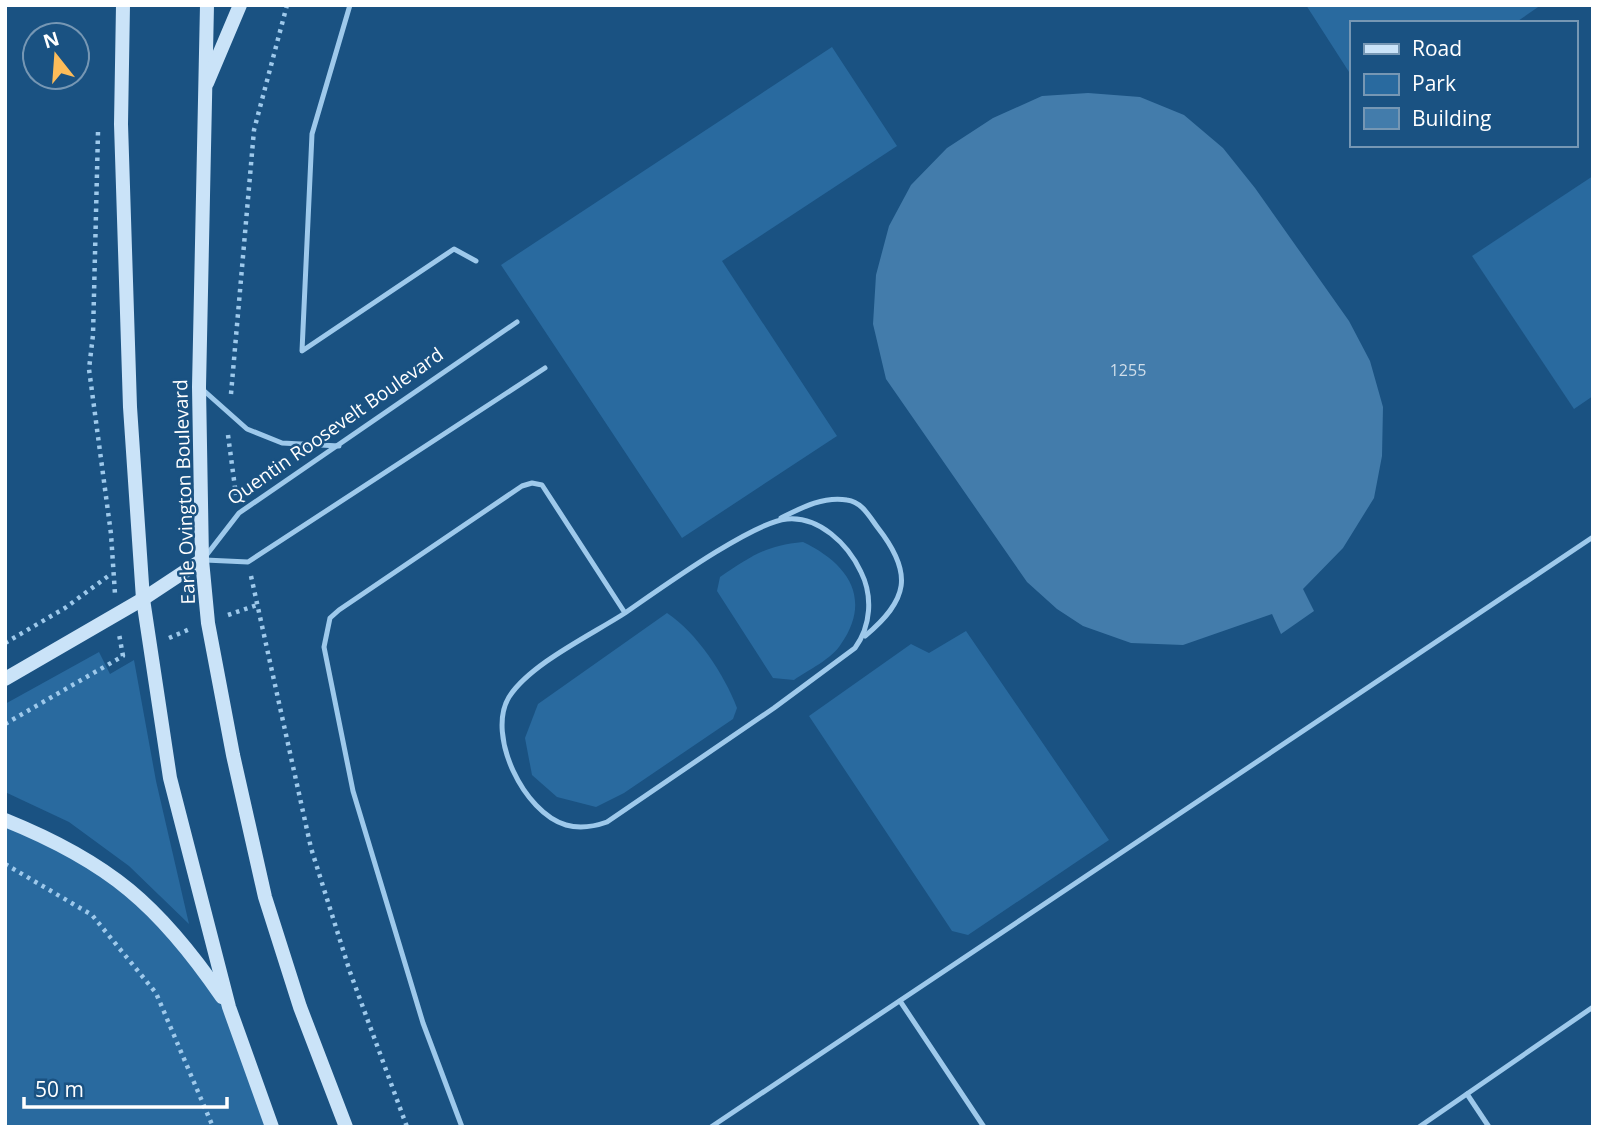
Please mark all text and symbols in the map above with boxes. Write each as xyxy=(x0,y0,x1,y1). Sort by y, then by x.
north arrow xyxy=(21,21,91,91)
legend xyxy=(1350,21,1577,147)
text: N xyxy=(40,25,62,54)
text: Road xyxy=(1412,34,1462,62)
text: Park xyxy=(1412,69,1456,97)
text: Building xyxy=(1412,104,1491,132)
street label: Quentin Roosevelt Boulevard xyxy=(222,341,448,511)
house number: 1255 xyxy=(1110,359,1146,381)
street label: Earle Ovington Boulevard xyxy=(167,379,201,605)
scale bar xyxy=(24,1066,228,1110)
text: 50 m xyxy=(35,1075,84,1103)

